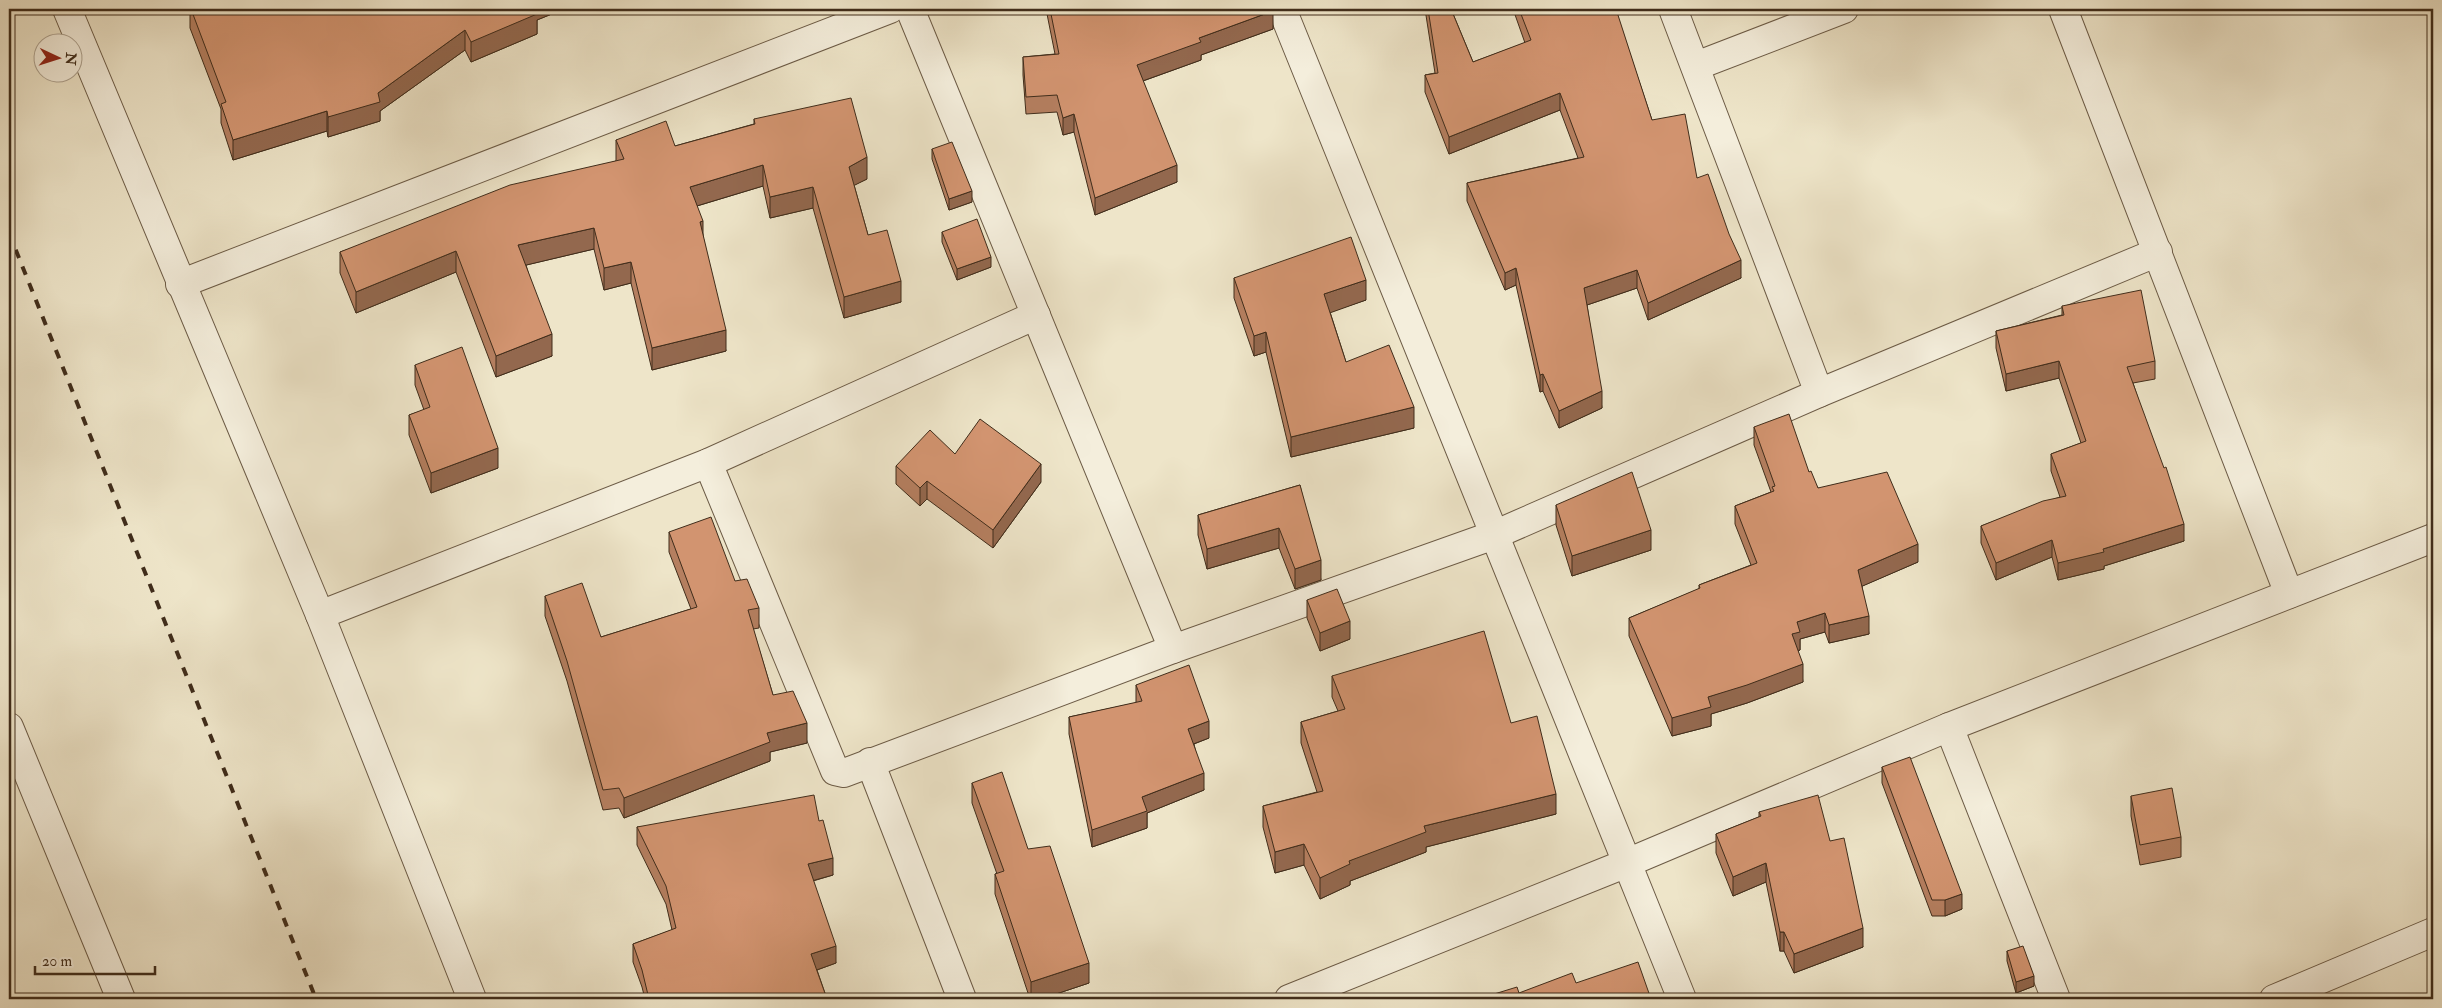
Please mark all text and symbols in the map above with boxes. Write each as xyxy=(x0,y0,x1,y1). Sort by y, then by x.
north arrow xyxy=(32,32,82,82)
text: N xyxy=(62,51,79,66)
scale bar xyxy=(35,943,155,975)
text: 20 m xyxy=(42,952,72,971)

